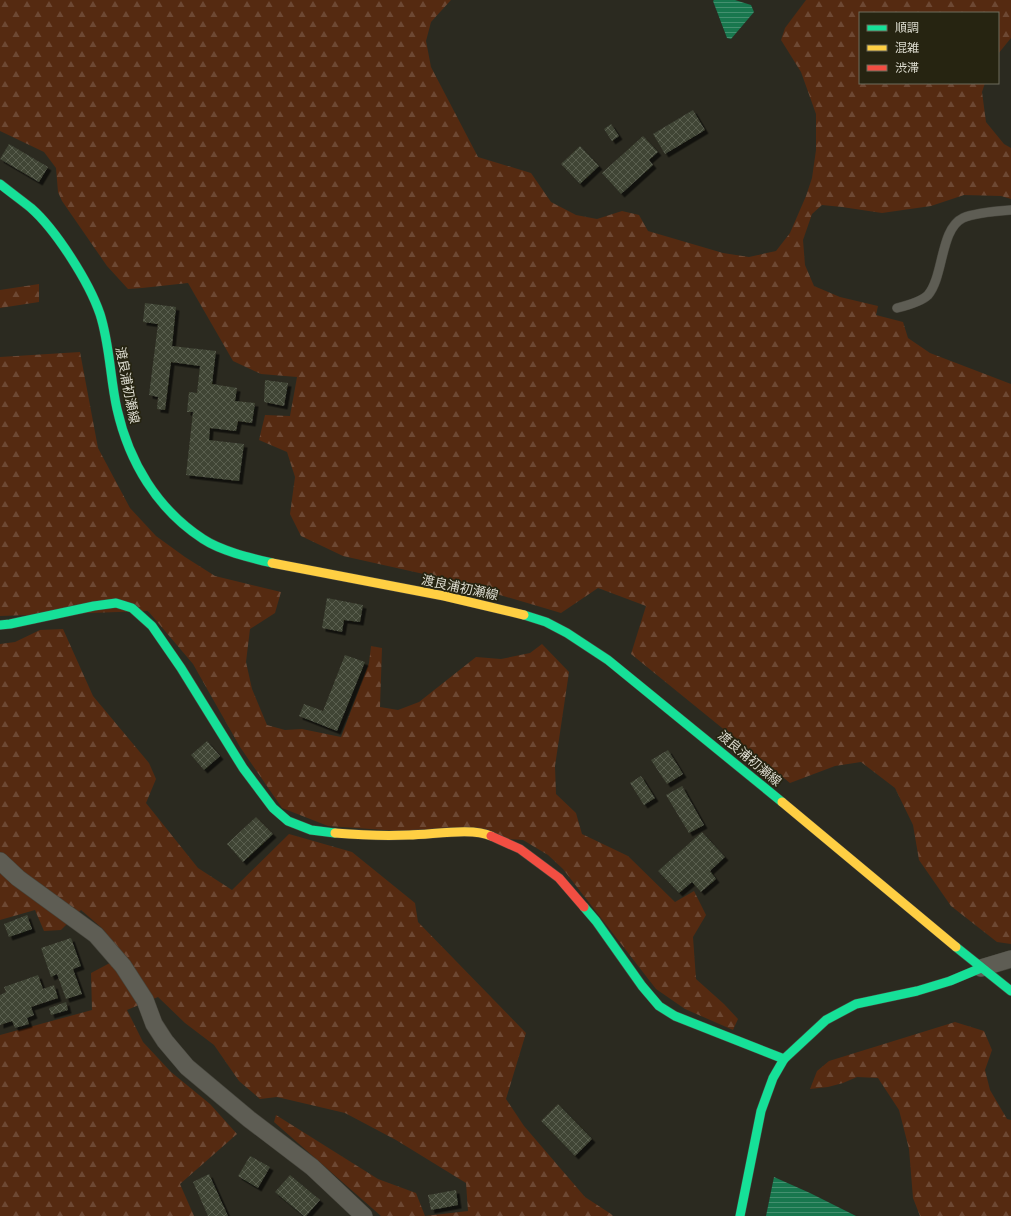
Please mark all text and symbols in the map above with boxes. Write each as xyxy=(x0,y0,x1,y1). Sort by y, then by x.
legend xyxy=(859,12,999,84)
text: 順調 xyxy=(895,20,919,35)
text: 混雑 xyxy=(895,40,919,55)
text: 渋滞 xyxy=(895,60,919,75)
street label: 渡良浦初瀬線 xyxy=(113,345,143,425)
street label: 渡良浦初瀬線 xyxy=(420,571,500,603)
street label: 渡良浦初瀬線 xyxy=(715,727,785,789)

